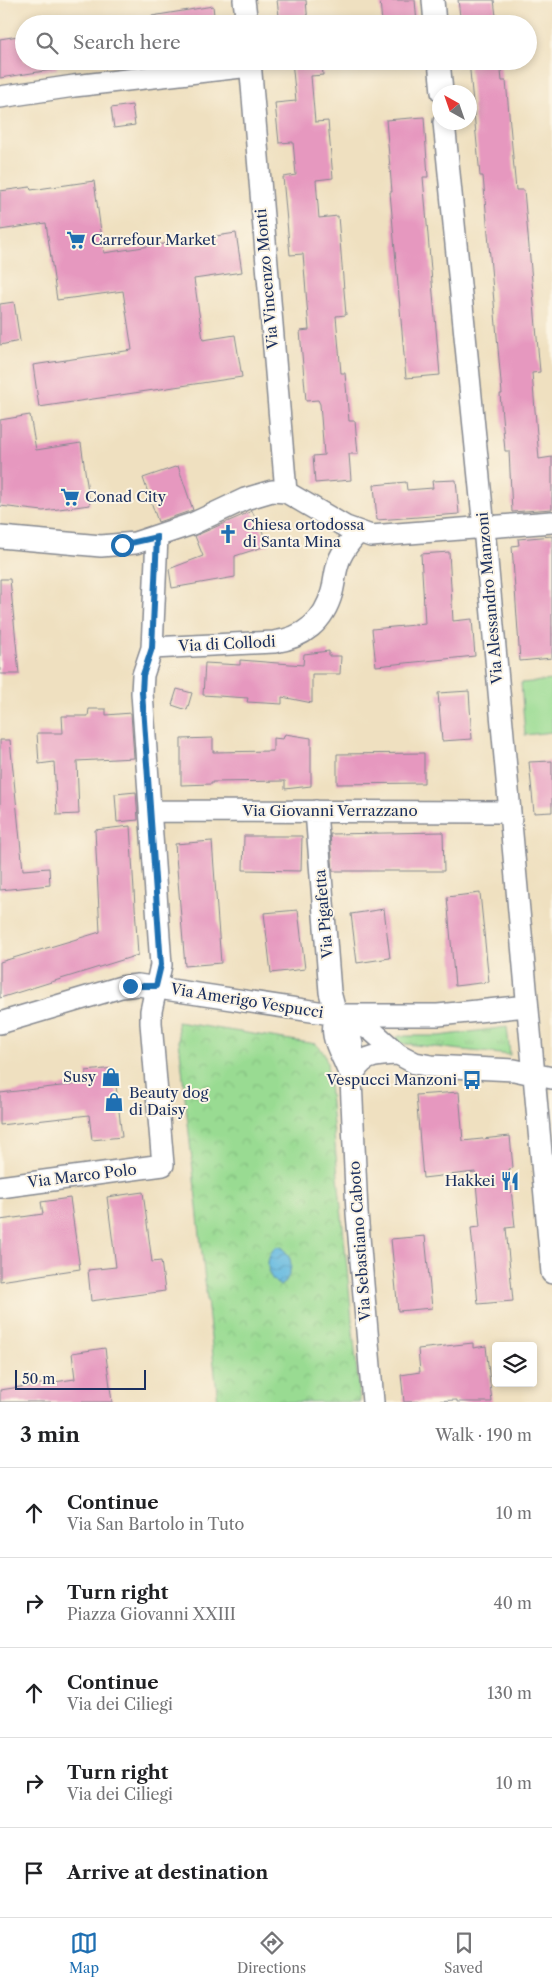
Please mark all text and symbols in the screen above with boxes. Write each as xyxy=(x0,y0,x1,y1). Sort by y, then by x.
search box xyxy=(15,15,537,70)
icon: search xyxy=(33,29,61,57)
text: Search here xyxy=(73,31,181,54)
north arrow xyxy=(432,85,477,130)
street label: Via Vincenzo Monti xyxy=(251,207,282,351)
supermarket icon: Carrefour Market xyxy=(65,229,87,251)
place label: Carrefour Market xyxy=(91,230,217,249)
supermarket icon: Conad City xyxy=(59,486,81,508)
place label: Conad City xyxy=(85,487,167,506)
street label: Via Alessandro Manzoni xyxy=(472,511,507,686)
place label: Chiesa ortodossa di Santa Mina xyxy=(243,515,365,551)
church icon: Chiesa ortodossa di Santa Mina xyxy=(217,523,239,545)
route start xyxy=(111,534,134,557)
street label: Via di Collodi xyxy=(177,631,277,656)
street label: Via Giovanni Verrazzano xyxy=(241,801,418,820)
street label: Via Pigafetta xyxy=(310,869,337,960)
route end xyxy=(119,975,142,998)
street label: Via Amerigo Vespucci xyxy=(168,979,325,1022)
shop icon: Susy xyxy=(100,1066,122,1088)
place label: Susy xyxy=(63,1067,97,1086)
bus stop icon: Vespucci Manzoni xyxy=(461,1069,483,1091)
place label: Vespucci Manzoni xyxy=(326,1070,457,1089)
place label: Beauty dog di Daisy xyxy=(129,1083,209,1119)
shop icon: Beauty dog di Daisy xyxy=(103,1091,125,1113)
street label: Via Marco Polo xyxy=(25,1159,138,1192)
street label: Via Sebastiano Caboto xyxy=(344,1160,375,1323)
restaurant icon: Hakkei xyxy=(499,1170,521,1192)
place label: Hakkei xyxy=(445,1171,495,1190)
map controls xyxy=(492,1342,537,1387)
button: layers xyxy=(492,1342,537,1387)
scale bar xyxy=(15,1367,146,1390)
text: 50 m xyxy=(22,1370,55,1388)
text: 3 min xyxy=(20,1422,80,1447)
text: Walk · 190 m xyxy=(435,1425,532,1445)
text: Continue xyxy=(67,1491,159,1514)
icon: ahead xyxy=(20,1499,48,1527)
text: 10 m xyxy=(496,1503,532,1523)
text: Via San Bartolo in Tuto xyxy=(67,1514,244,1534)
text: Turn right xyxy=(67,1581,168,1604)
icon: right xyxy=(20,1589,48,1617)
text: 40 m xyxy=(493,1593,532,1613)
text: Piazza Giovanni XXIII xyxy=(67,1604,236,1624)
text: Continue xyxy=(67,1671,159,1694)
icon: ahead xyxy=(20,1679,48,1707)
text: 130 m xyxy=(487,1683,532,1703)
text: Via dei Ciliegi xyxy=(67,1694,173,1714)
text: Turn right xyxy=(67,1761,168,1784)
icon: right xyxy=(20,1769,48,1797)
text: 10 m xyxy=(496,1773,532,1793)
text: Via dei Ciliegi xyxy=(67,1784,173,1804)
icon: arrive xyxy=(20,1859,48,1887)
text: Arrive at destination xyxy=(67,1861,268,1884)
tab: Map xyxy=(69,1929,99,1977)
tab: Directions xyxy=(237,1929,306,1977)
tab: Saved xyxy=(444,1929,483,1977)

